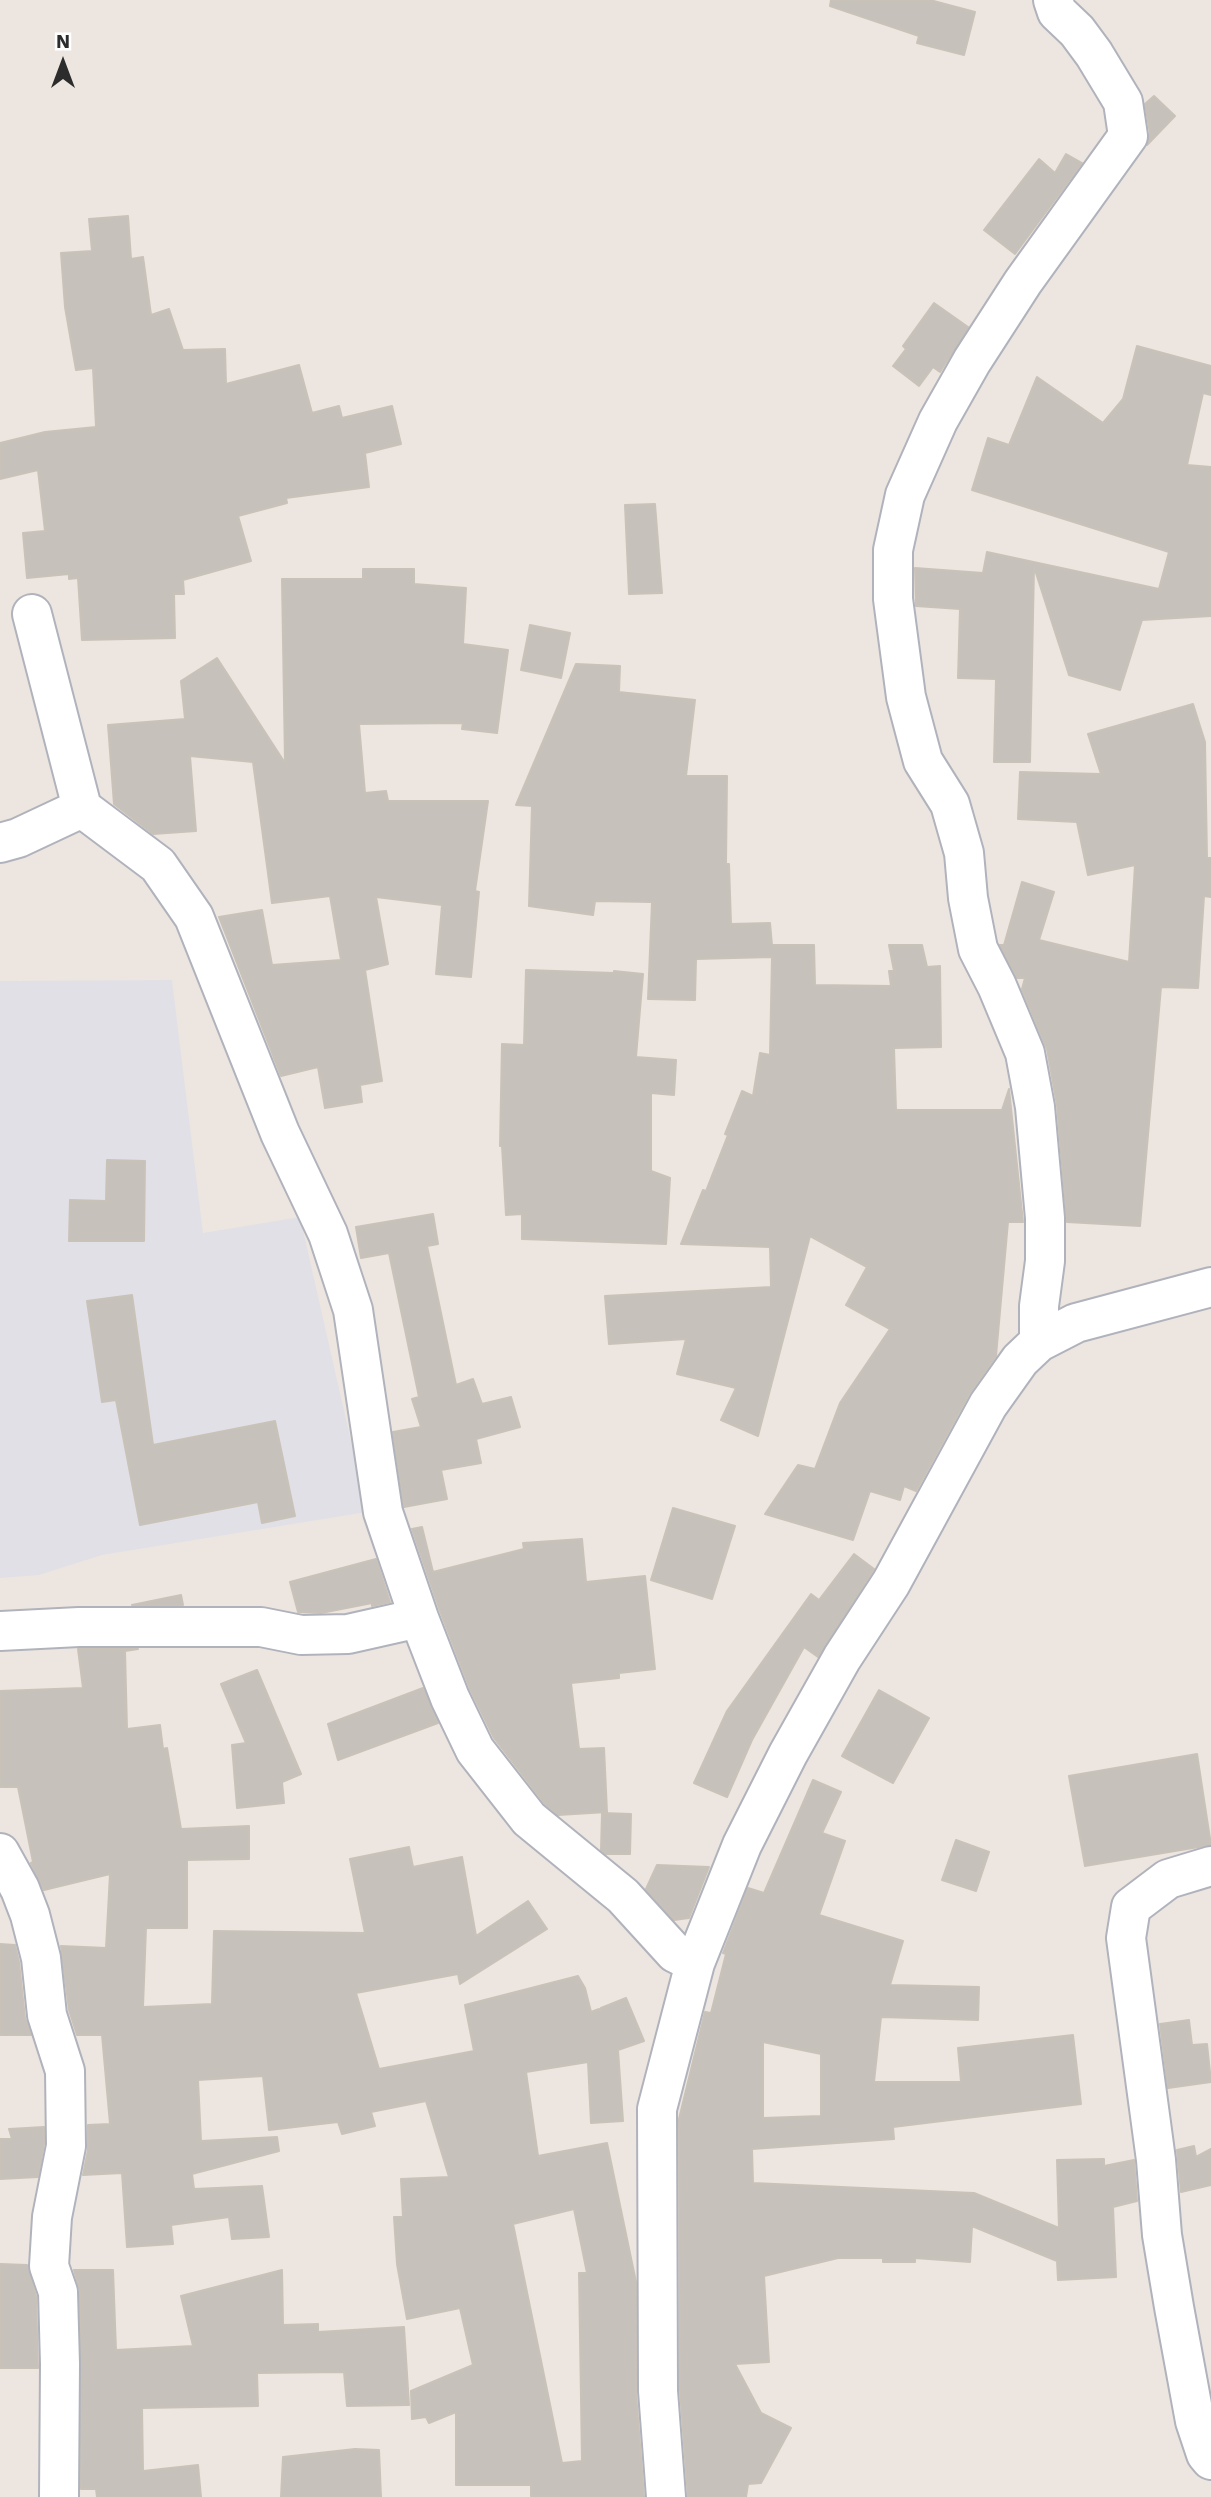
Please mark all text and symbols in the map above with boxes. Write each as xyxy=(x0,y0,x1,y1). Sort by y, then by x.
north arrow xyxy=(28,28,98,98)
text: N xyxy=(56,30,70,53)

